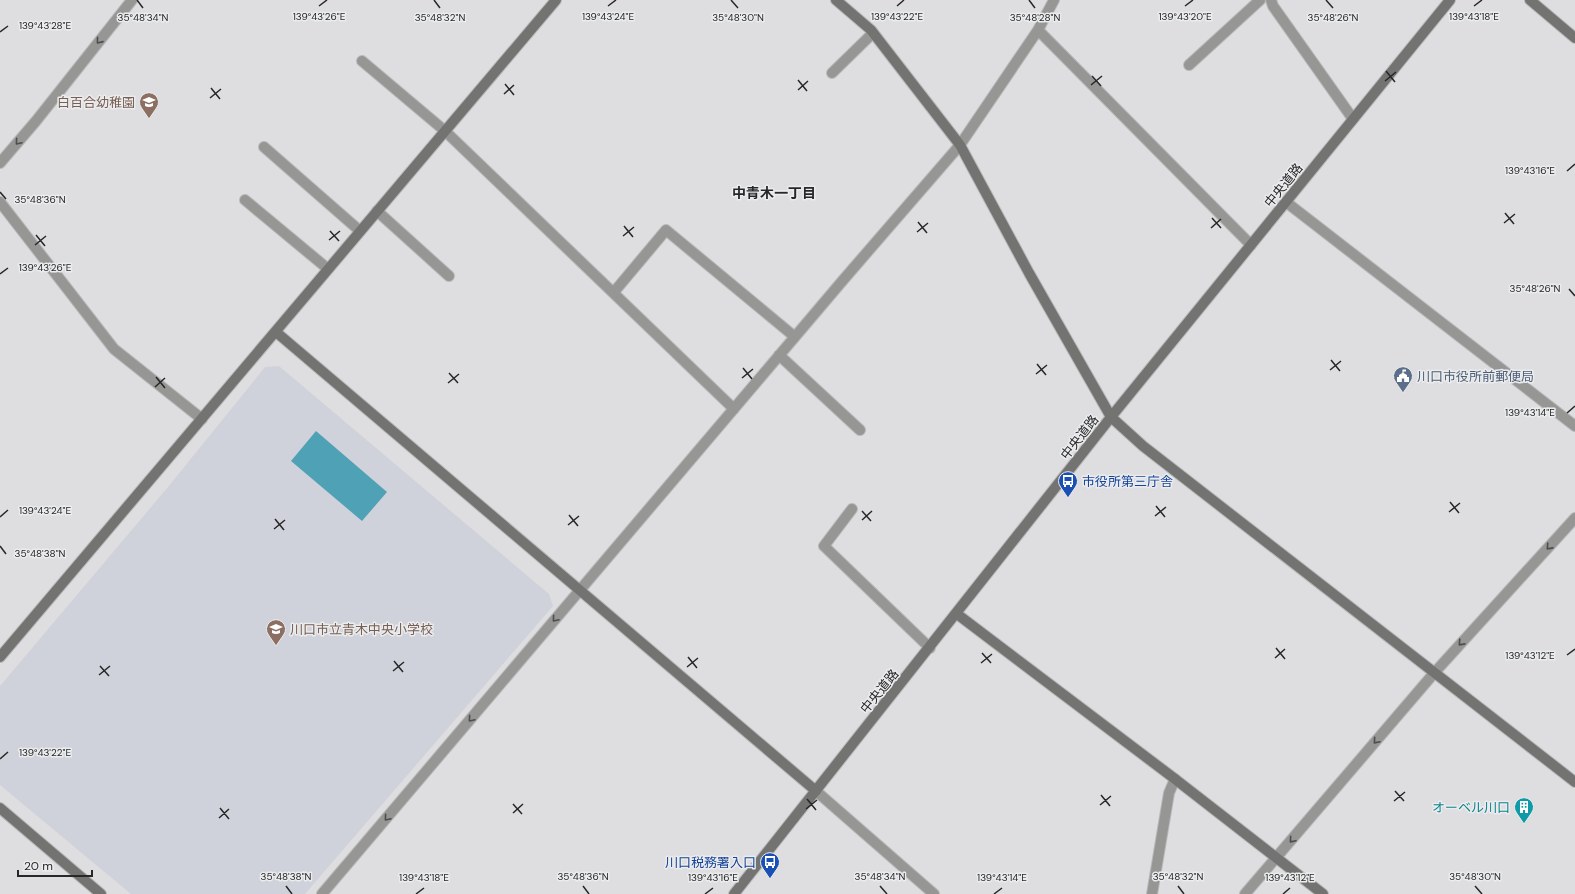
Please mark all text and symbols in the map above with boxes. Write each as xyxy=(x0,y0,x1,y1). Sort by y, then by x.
text: 139°43'26"E xyxy=(293,10,346,23)
text: 139°43'24"E xyxy=(582,10,634,23)
text: 139°43'22"E xyxy=(871,10,923,23)
text: 139°43'20"E xyxy=(1158,10,1212,23)
text: 139°43'18"E xyxy=(1449,10,1499,23)
text: 35°48'34"N xyxy=(118,11,169,24)
text: 35°48'32"N xyxy=(415,11,465,24)
text: 35°48'30"N xyxy=(712,11,764,24)
text: 35°48'28"N xyxy=(1010,11,1060,24)
text: 35°48'26"N xyxy=(1307,11,1359,24)
text: 139°43'28"E xyxy=(19,19,71,32)
one-way arrow xyxy=(97,37,104,44)
school or university icon: 白百合幼稚園 xyxy=(138,91,160,119)
place label: 白百合幼稚園 xyxy=(57,94,135,111)
one-way arrow xyxy=(15,138,22,145)
street label: 中央道路 xyxy=(1260,160,1306,211)
text: 139°43'16"E xyxy=(1505,164,1555,177)
district label: 中青木一丁目 xyxy=(732,184,816,202)
text: 35°48'36"N xyxy=(14,193,66,206)
text: 139°43'26"E xyxy=(19,261,72,274)
text: 35°48'26"N xyxy=(1509,282,1561,295)
public building icon: 川口市役所前郵便局 xyxy=(1392,365,1414,393)
place label: 川口市役所前郵便局 xyxy=(1417,368,1534,385)
text: 139°43'14"E xyxy=(1505,406,1555,419)
street label: 中央道路 xyxy=(1057,412,1102,463)
bus stop icon: 市役所第三庁舎 xyxy=(1057,470,1079,498)
place label: 市役所第三庁舎 xyxy=(1082,473,1173,490)
text: 139°43'24"E xyxy=(19,504,71,517)
one-way arrow xyxy=(1546,542,1554,550)
text: 35°48'38"N xyxy=(15,547,66,560)
one-way arrow xyxy=(552,615,559,622)
school or university icon: 川口市立青木中央小学校 xyxy=(265,618,287,646)
place label: 川口市立青木中央小学校 xyxy=(290,621,433,638)
one-way arrow xyxy=(1459,638,1466,646)
text: 139°43'12"E xyxy=(1505,649,1555,662)
street label: 中央道路 xyxy=(856,666,902,717)
one-way arrow xyxy=(468,714,475,721)
one-way arrow xyxy=(1374,737,1381,744)
text: 139°43'22"E xyxy=(19,746,71,759)
building icon: オーベル川口 xyxy=(1513,796,1535,824)
place label: オーベル川口 xyxy=(1432,799,1510,816)
one-way arrow xyxy=(384,813,391,820)
one-way arrow xyxy=(1289,835,1296,843)
bus stop icon: 川口税務署入口 xyxy=(759,851,781,879)
scale bar xyxy=(18,852,92,878)
place label: 川口税務署入口 xyxy=(665,854,756,871)
text: 20 m xyxy=(24,858,53,874)
text: 35°48'38"N xyxy=(261,870,312,883)
text: 35°48'36"N xyxy=(557,870,609,883)
text: 35°48'34"N xyxy=(855,870,906,883)
text: 35°48'32"N xyxy=(1153,870,1203,883)
text: 35°48'30"N xyxy=(1449,870,1501,883)
text: 139°43'18"E xyxy=(399,871,449,884)
text: 139°43'16"E xyxy=(688,871,738,884)
text: 139°43'14"E xyxy=(977,871,1027,884)
text: 139°43'12"E xyxy=(1265,871,1315,884)

